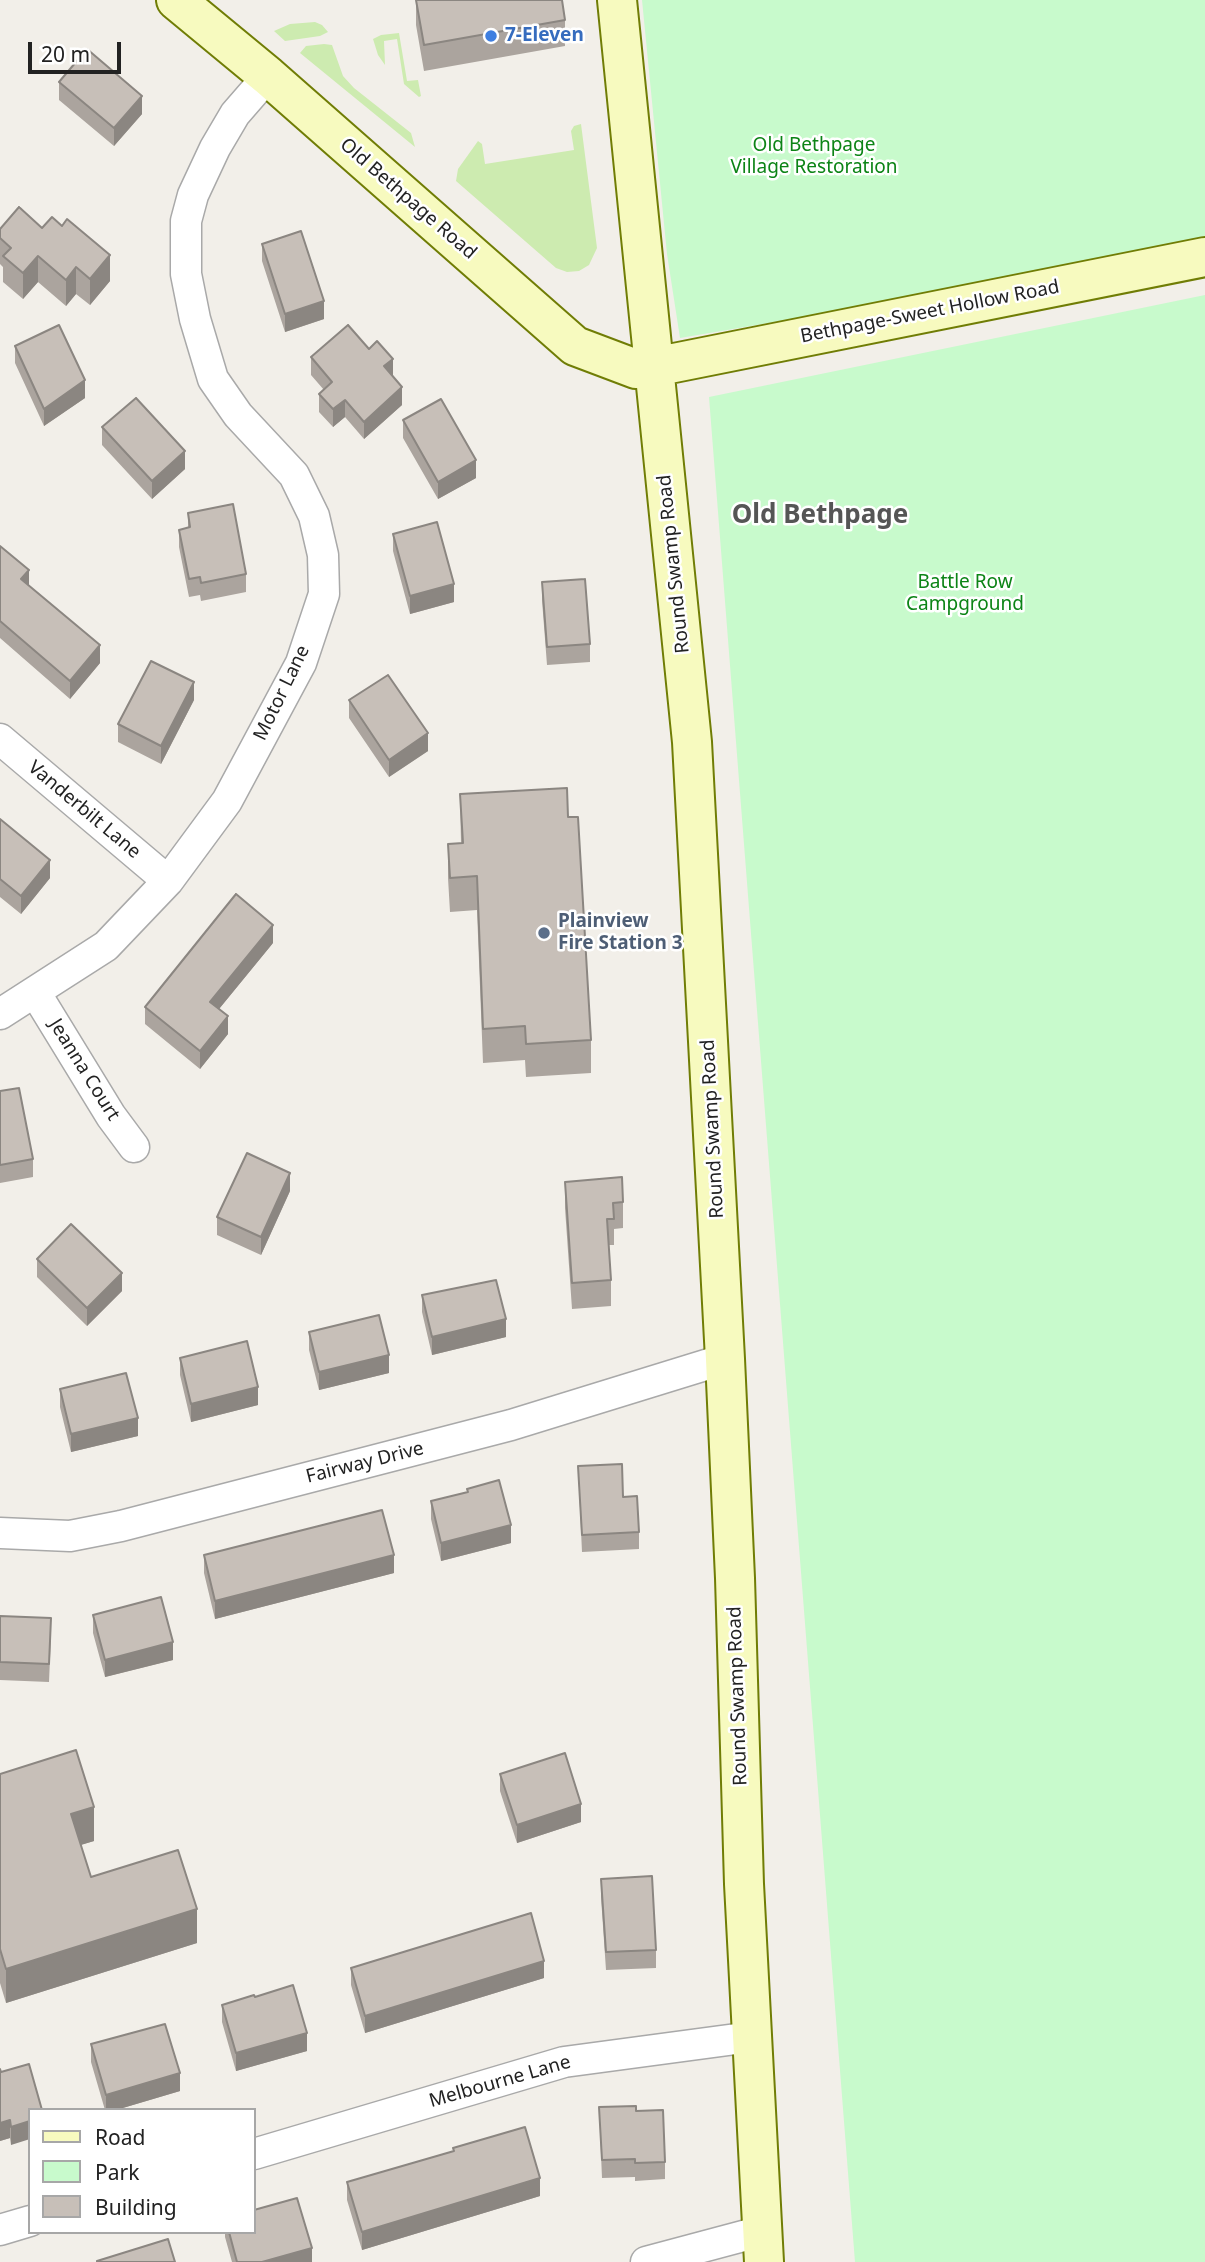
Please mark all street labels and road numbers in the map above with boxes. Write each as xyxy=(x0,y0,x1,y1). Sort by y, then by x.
street label: Old Bethpage Road xyxy=(335,134,481,264)
street label: Bethpage-Sweet Hollow Road xyxy=(799,276,1061,348)
street label: Round Swamp Road xyxy=(653,474,695,654)
street label: Motor Lane xyxy=(249,642,315,744)
street label: Vanderbilt Lane xyxy=(23,756,145,864)
street label: Jeanna Court xyxy=(44,1015,124,1125)
street label: Round Swamp Road xyxy=(697,1039,729,1219)
street label: Fairway Drive xyxy=(304,1437,426,1489)
street label: Round Swamp Road xyxy=(723,1606,753,1786)
street label: Melbourne Lane xyxy=(427,2051,573,2113)

